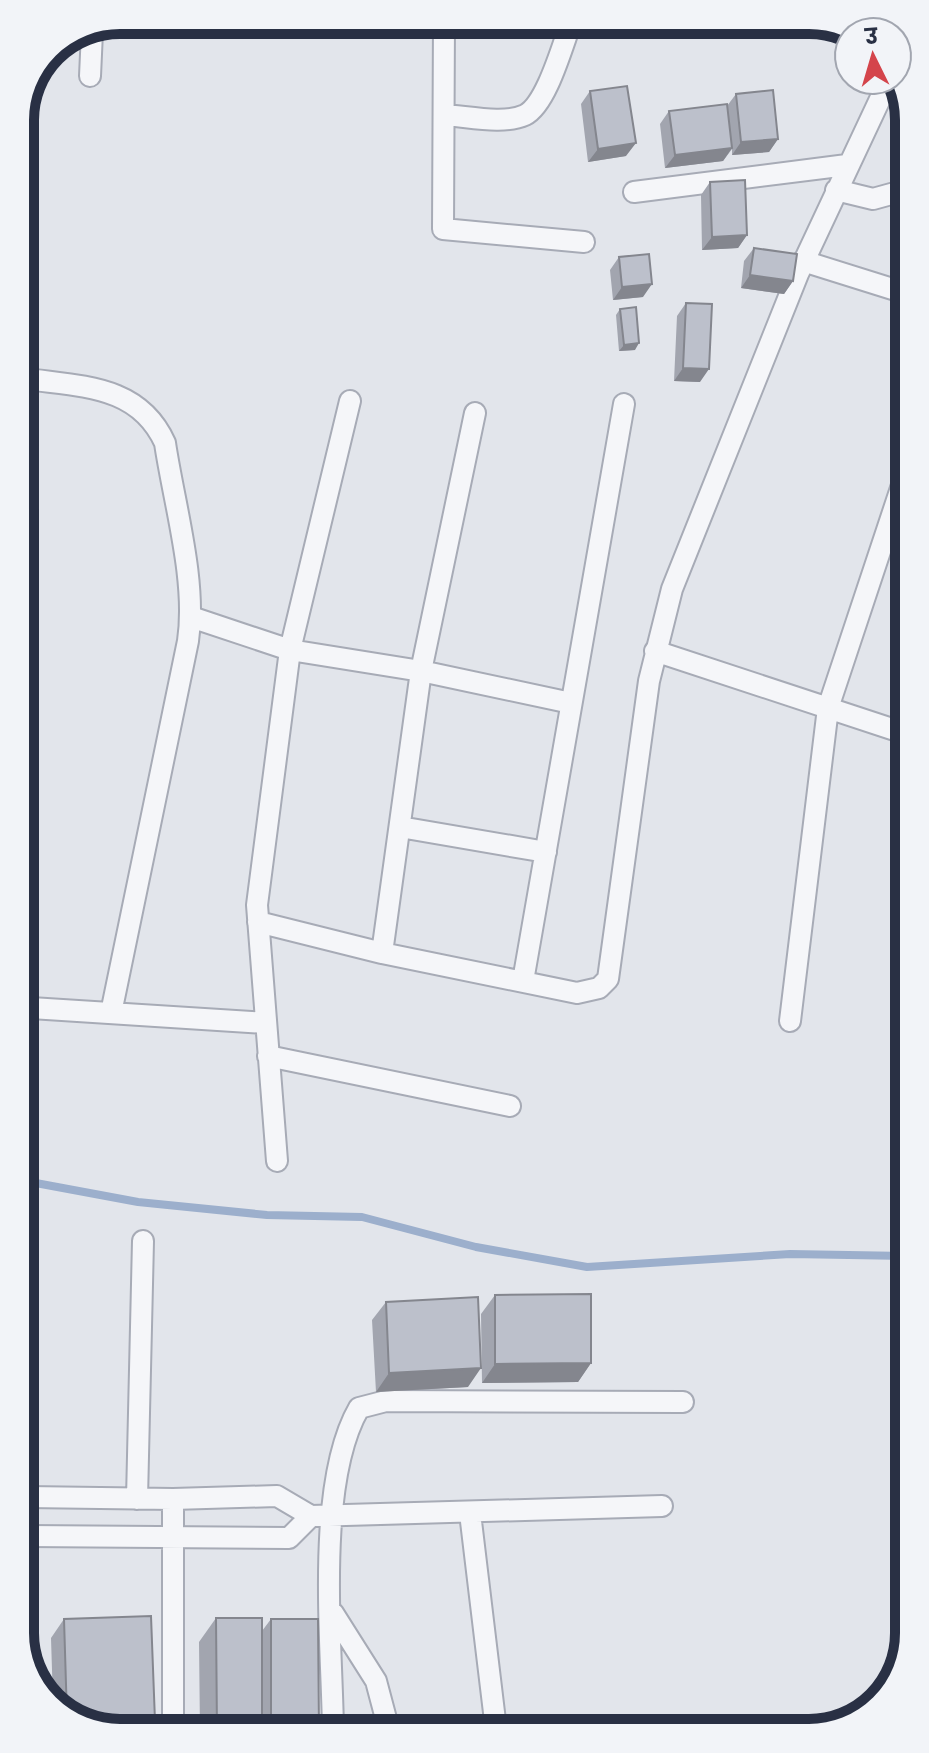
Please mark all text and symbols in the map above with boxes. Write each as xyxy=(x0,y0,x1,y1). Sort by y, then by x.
north arrow xyxy=(833,16,913,96)
text: उ xyxy=(863,21,879,53)

